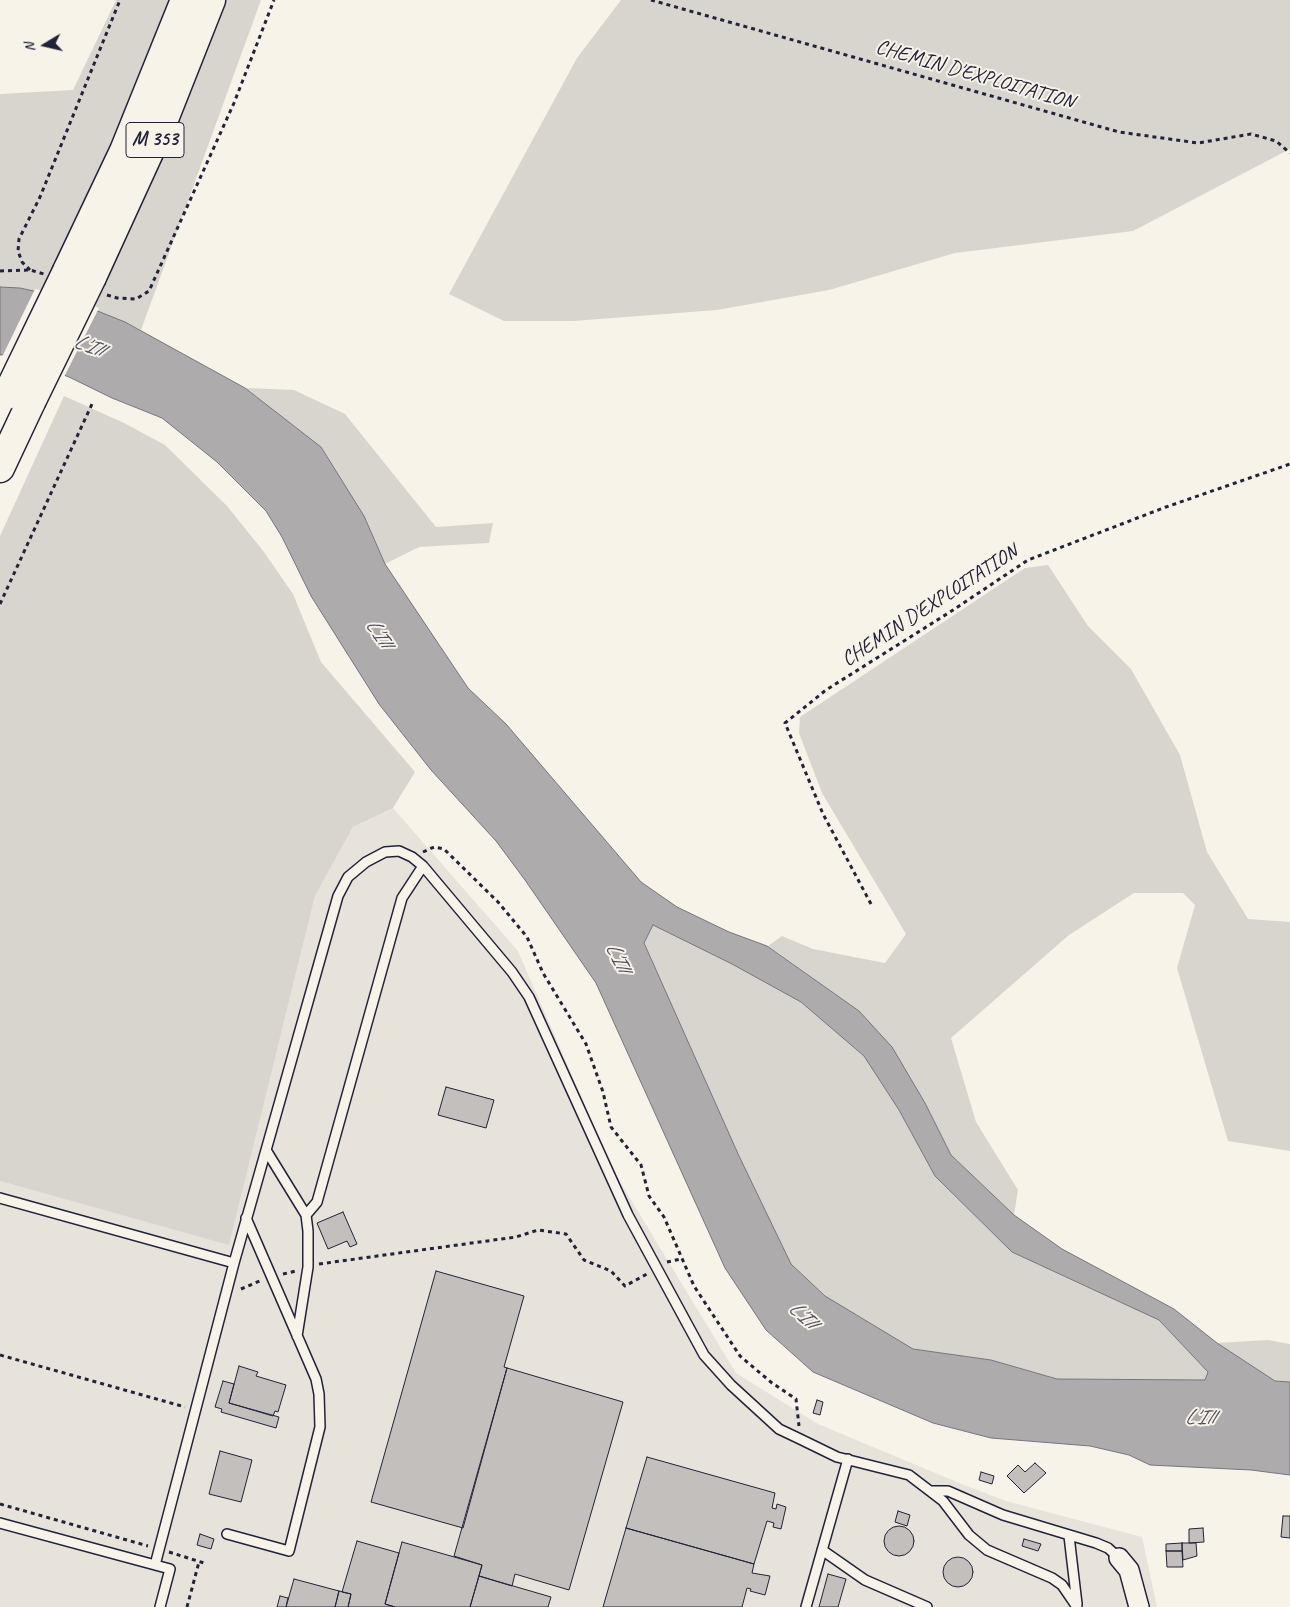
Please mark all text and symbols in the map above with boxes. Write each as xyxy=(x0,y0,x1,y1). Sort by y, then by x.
north arrow xyxy=(20,20,70,70)
street label: CHEMIN D'EXPLOITATION xyxy=(873,35,1077,115)
text: N xyxy=(21,42,39,53)
road number: M 353 xyxy=(126,122,184,158)
water label: L'Ill xyxy=(70,328,106,364)
street label: CHEMIN D'EXPLOITATION xyxy=(837,540,1023,672)
water label: L'Ill xyxy=(359,614,397,652)
water label: L'Ill xyxy=(599,938,635,976)
water label: L'Ill xyxy=(783,1296,821,1334)
water label: L'Ill xyxy=(1184,1404,1214,1432)

